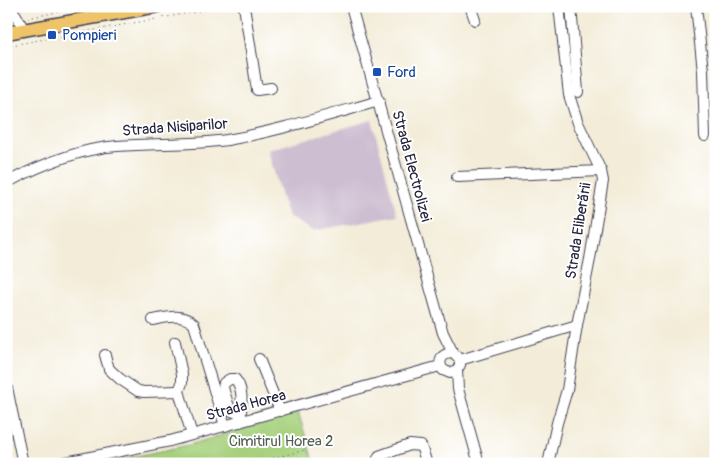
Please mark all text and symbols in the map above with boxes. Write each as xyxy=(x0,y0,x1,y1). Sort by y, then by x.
place label: Pompieri xyxy=(62,26,117,45)
marker: Pompieri xyxy=(46,29,58,41)
place label: Ford xyxy=(387,63,416,82)
marker: Ford xyxy=(371,66,383,78)
street label: Strada Electrolizei xyxy=(388,108,436,224)
street label: Strada Nisiparilor xyxy=(122,114,229,141)
street label: Strada Eliberării xyxy=(562,181,596,281)
street label: Strada Horea xyxy=(204,386,288,425)
park label: Cimitirul Horea 2 xyxy=(229,432,333,451)

